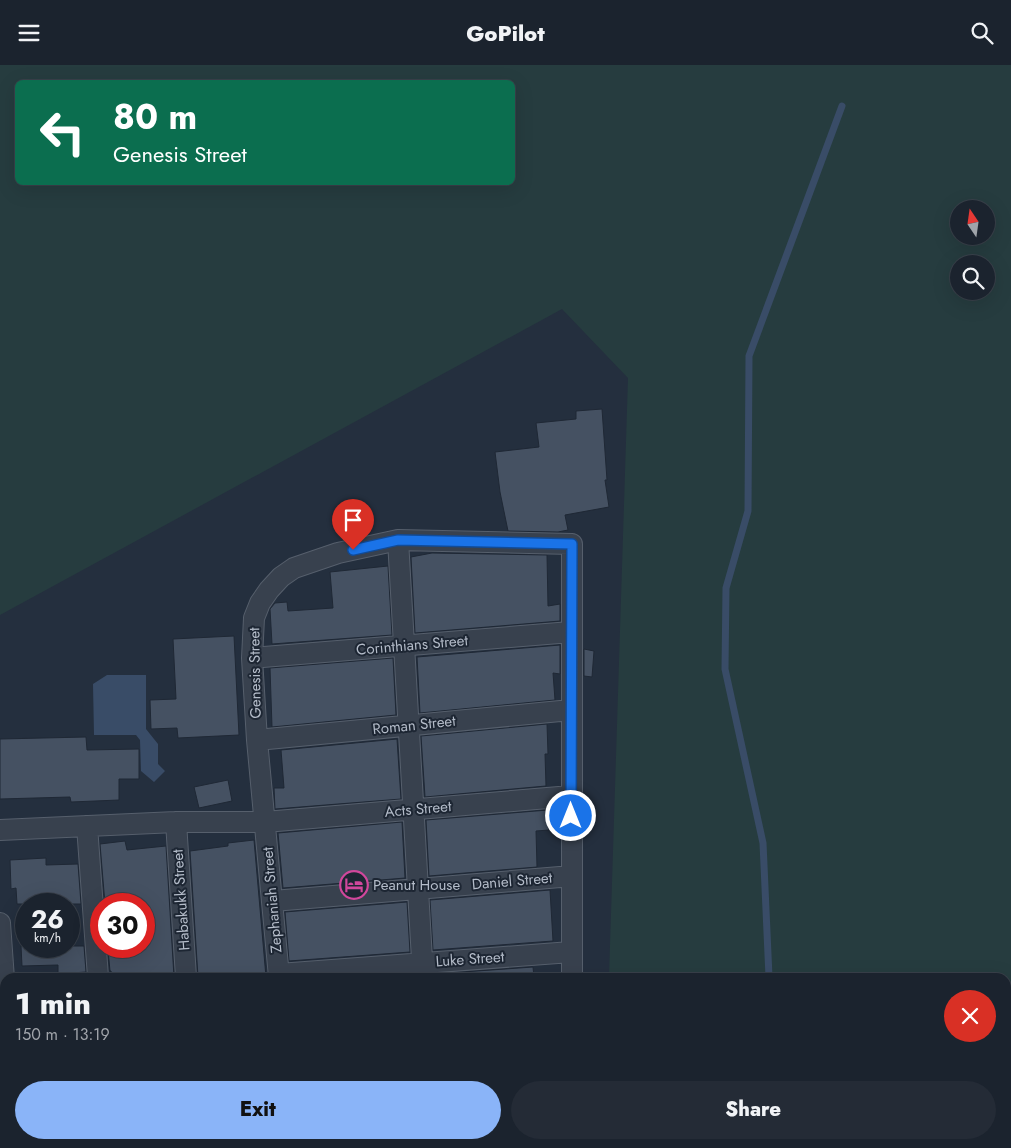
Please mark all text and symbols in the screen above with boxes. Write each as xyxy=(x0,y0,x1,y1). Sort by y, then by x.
text: GoPilot xyxy=(466,17,545,49)
icon: menu xyxy=(15,19,43,47)
icon: search xyxy=(968,19,996,47)
text: 80 m xyxy=(113,92,197,142)
icon: left xyxy=(30,100,95,165)
text: Genesis Street xyxy=(113,138,247,170)
north arrow xyxy=(950,200,995,245)
map controls xyxy=(950,200,995,300)
button: search xyxy=(950,255,995,300)
pin xyxy=(332,499,374,550)
icon: arrive xyxy=(339,506,367,534)
street label: Genesis Street xyxy=(243,627,267,719)
street label: Corinthians Street xyxy=(355,629,469,661)
street label: Roman Street xyxy=(371,710,457,740)
position arrow xyxy=(544,789,596,841)
street label: Acts Street xyxy=(384,795,453,823)
street label: Zephaniah Street xyxy=(256,846,288,954)
street label: Habakukk Street xyxy=(166,848,196,951)
street label: Daniel Street xyxy=(471,866,554,895)
hotel icon: Peanut House xyxy=(339,870,369,900)
place label: Peanut House xyxy=(373,874,460,896)
speed limit sign: 30 xyxy=(90,893,155,958)
text: 26 xyxy=(31,901,64,937)
text: km/h xyxy=(34,929,61,947)
street label: Luke Street xyxy=(435,946,505,972)
text: 1 min xyxy=(15,982,91,1025)
button: close xyxy=(944,990,996,1042)
text: 150 m · 13:19 xyxy=(15,1023,110,1046)
button: Exit xyxy=(15,1081,501,1139)
button: Share xyxy=(511,1081,996,1139)

